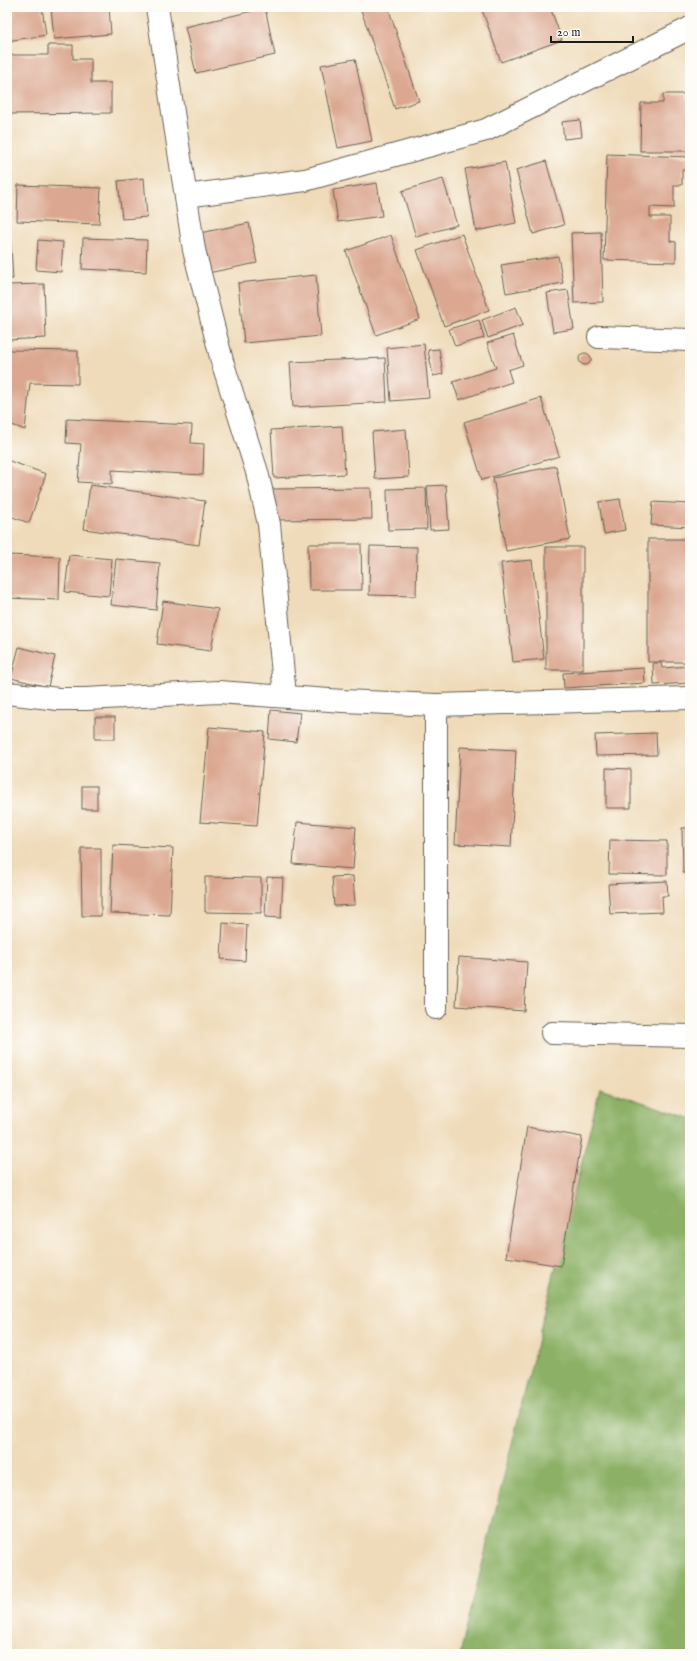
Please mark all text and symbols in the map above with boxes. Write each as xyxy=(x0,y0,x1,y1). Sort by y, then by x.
scale bar xyxy=(551,18,633,44)
text: 20 m xyxy=(557,25,580,40)

